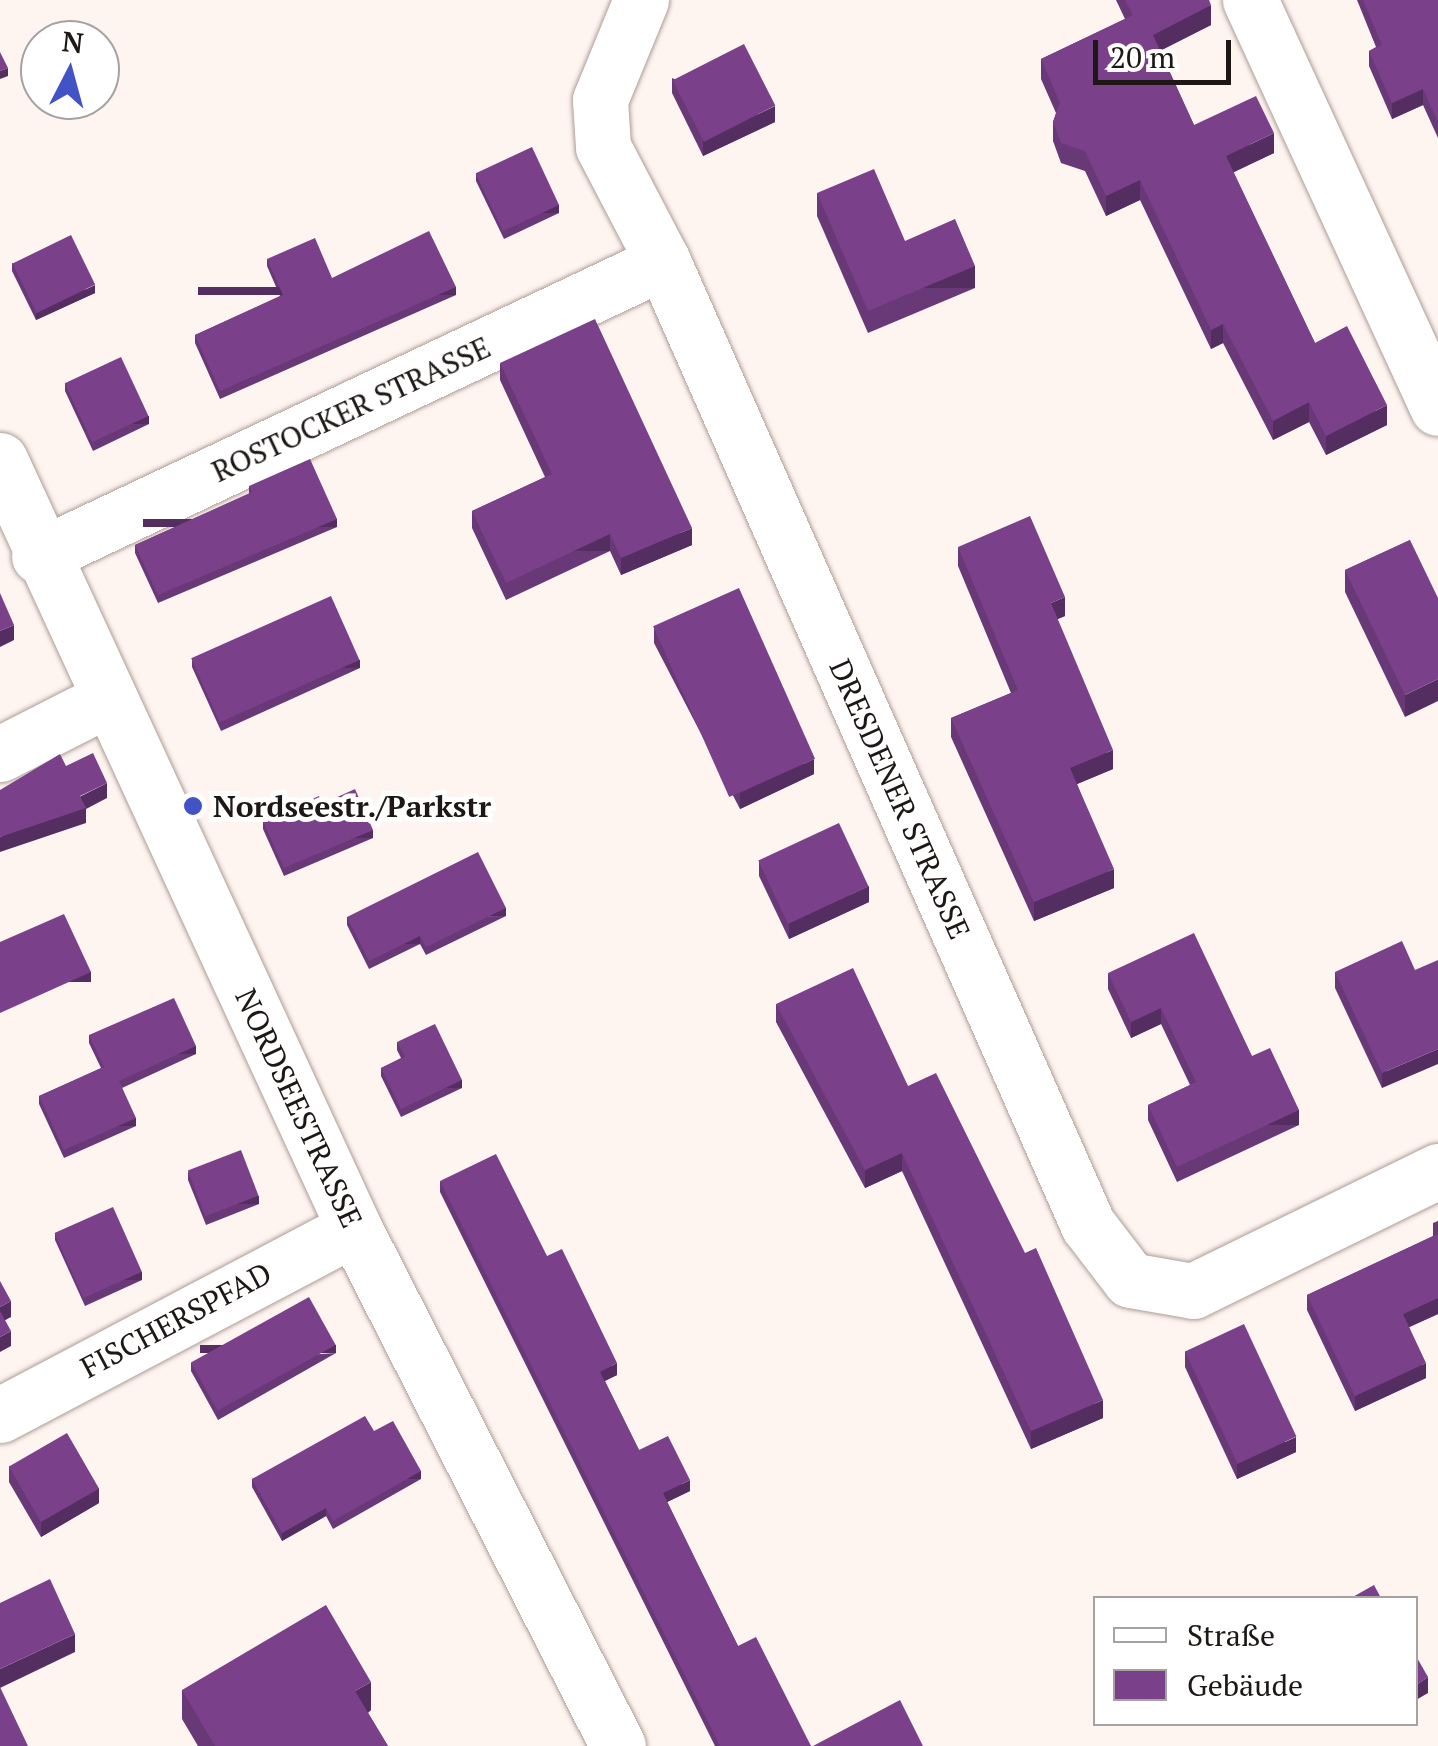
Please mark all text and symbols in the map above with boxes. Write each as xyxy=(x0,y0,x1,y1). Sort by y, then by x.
north arrow xyxy=(20,20,120,120)
scale bar xyxy=(1098,20,1236,82)
text: N xyxy=(60,22,85,61)
text: 20 m xyxy=(1110,37,1175,77)
street label: ROSTOCKER STRASSE xyxy=(206,329,496,489)
street label: DRESDENER STRASSE xyxy=(822,654,978,944)
place label: Nordseestr./Parkstr xyxy=(213,788,491,824)
marker: Nordseestr./Parkstr xyxy=(182,795,204,817)
street label: NORDSEESTRASSE xyxy=(228,983,370,1233)
street label: FISCHERSPFAD xyxy=(75,1255,277,1385)
legend xyxy=(1093,1596,1418,1726)
text: Straße xyxy=(1187,1615,1275,1655)
text: Gebäude xyxy=(1187,1665,1303,1705)

